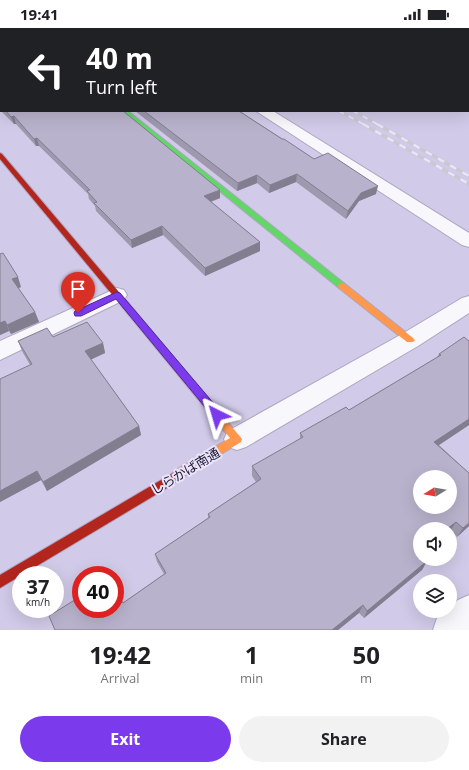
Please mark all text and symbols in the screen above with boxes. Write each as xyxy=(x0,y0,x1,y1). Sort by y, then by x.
text: 19:41 xyxy=(20,4,59,24)
text: 40 m xyxy=(86,39,153,77)
icon: left xyxy=(20,44,72,96)
text: Turn left xyxy=(86,75,157,99)
pin xyxy=(61,272,95,313)
icon: arrive xyxy=(67,278,89,300)
position arrow xyxy=(196,394,238,436)
street label: しらかば南通 xyxy=(147,443,223,499)
north arrow xyxy=(413,470,457,514)
map controls xyxy=(413,470,457,618)
button: sound xyxy=(413,522,457,566)
speed limit sign: 40 xyxy=(72,566,124,618)
text: 37 xyxy=(27,573,49,600)
button: layers xyxy=(413,574,457,618)
text: km/h xyxy=(26,595,50,609)
text: 19:42 xyxy=(89,638,151,671)
text: 1 xyxy=(245,638,259,671)
text: 50 xyxy=(352,638,380,671)
text: Arrival xyxy=(100,669,140,687)
text: min xyxy=(240,669,263,687)
text: m xyxy=(360,669,372,687)
button: Exit xyxy=(20,716,231,762)
button: Share xyxy=(239,716,449,762)

